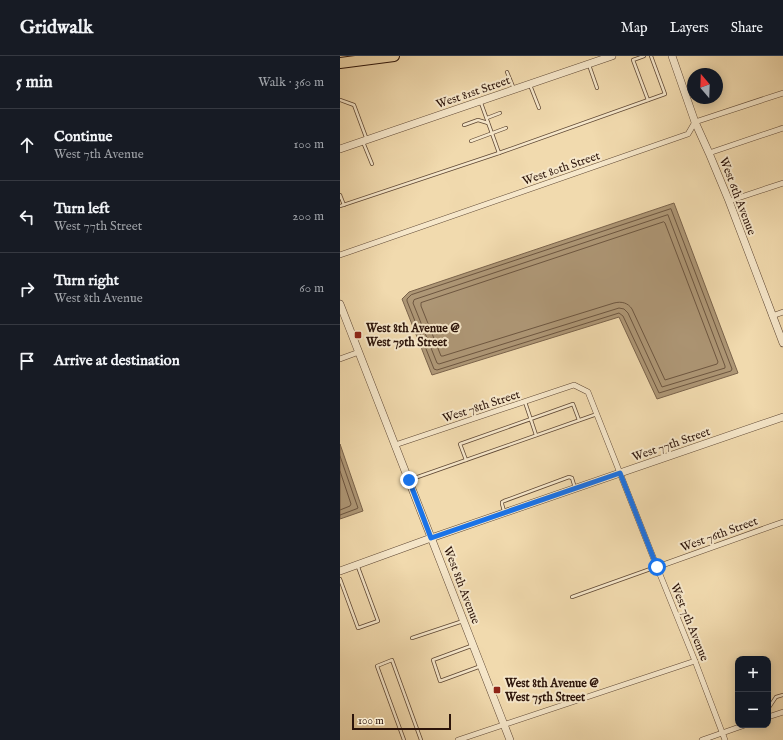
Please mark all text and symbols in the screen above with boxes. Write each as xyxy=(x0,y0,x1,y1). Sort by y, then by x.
text: Gridwalk xyxy=(20,16,93,40)
text: Map xyxy=(621,19,648,37)
text: Layers xyxy=(670,19,709,37)
text: Share xyxy=(731,19,763,37)
north arrow xyxy=(687,68,723,104)
text: 5 min xyxy=(16,72,53,93)
street label: West 81st Street xyxy=(434,73,512,112)
text: Walk · 360 m xyxy=(258,74,324,91)
text: Continue xyxy=(54,127,112,146)
icon: ahead xyxy=(16,134,38,156)
text: 100 m xyxy=(294,136,324,153)
text: West 7th Avenue xyxy=(54,146,144,163)
street label: West 80th Street xyxy=(521,148,602,189)
street label: West 6th Avenue xyxy=(716,155,759,238)
text: Turn left xyxy=(54,199,110,218)
icon: left xyxy=(16,206,38,228)
text: 200 m xyxy=(292,208,324,225)
text: West 77th Street xyxy=(54,218,142,235)
text: Turn right xyxy=(54,271,119,290)
icon: right xyxy=(16,278,38,300)
text: 60 m xyxy=(299,280,324,297)
text: West 8th Avenue xyxy=(54,290,143,307)
place label: West 8th Avenue @ West 79th Street xyxy=(365,321,459,350)
marker: West 8th Avenue @ West 79th Street xyxy=(353,330,363,340)
icon: arrive xyxy=(16,350,38,372)
text: Arrive at destination xyxy=(54,351,180,370)
street label: West 78th Street xyxy=(441,387,522,426)
street label: West 77th Street xyxy=(630,424,712,465)
route end xyxy=(400,471,418,489)
street label: West 76th Street xyxy=(679,514,760,555)
street label: West 8th Avenue xyxy=(440,544,483,627)
route start xyxy=(648,558,666,576)
street label: West 7th Avenue xyxy=(667,581,712,664)
map controls xyxy=(735,656,771,728)
button: + xyxy=(735,656,771,692)
place label: West 8th Avenue @ West 75th Street xyxy=(504,676,598,705)
marker: West 8th Avenue @ West 75th Street xyxy=(492,685,502,695)
button: − xyxy=(735,692,771,728)
scale bar xyxy=(352,712,451,731)
text: 100 m xyxy=(358,714,384,728)

